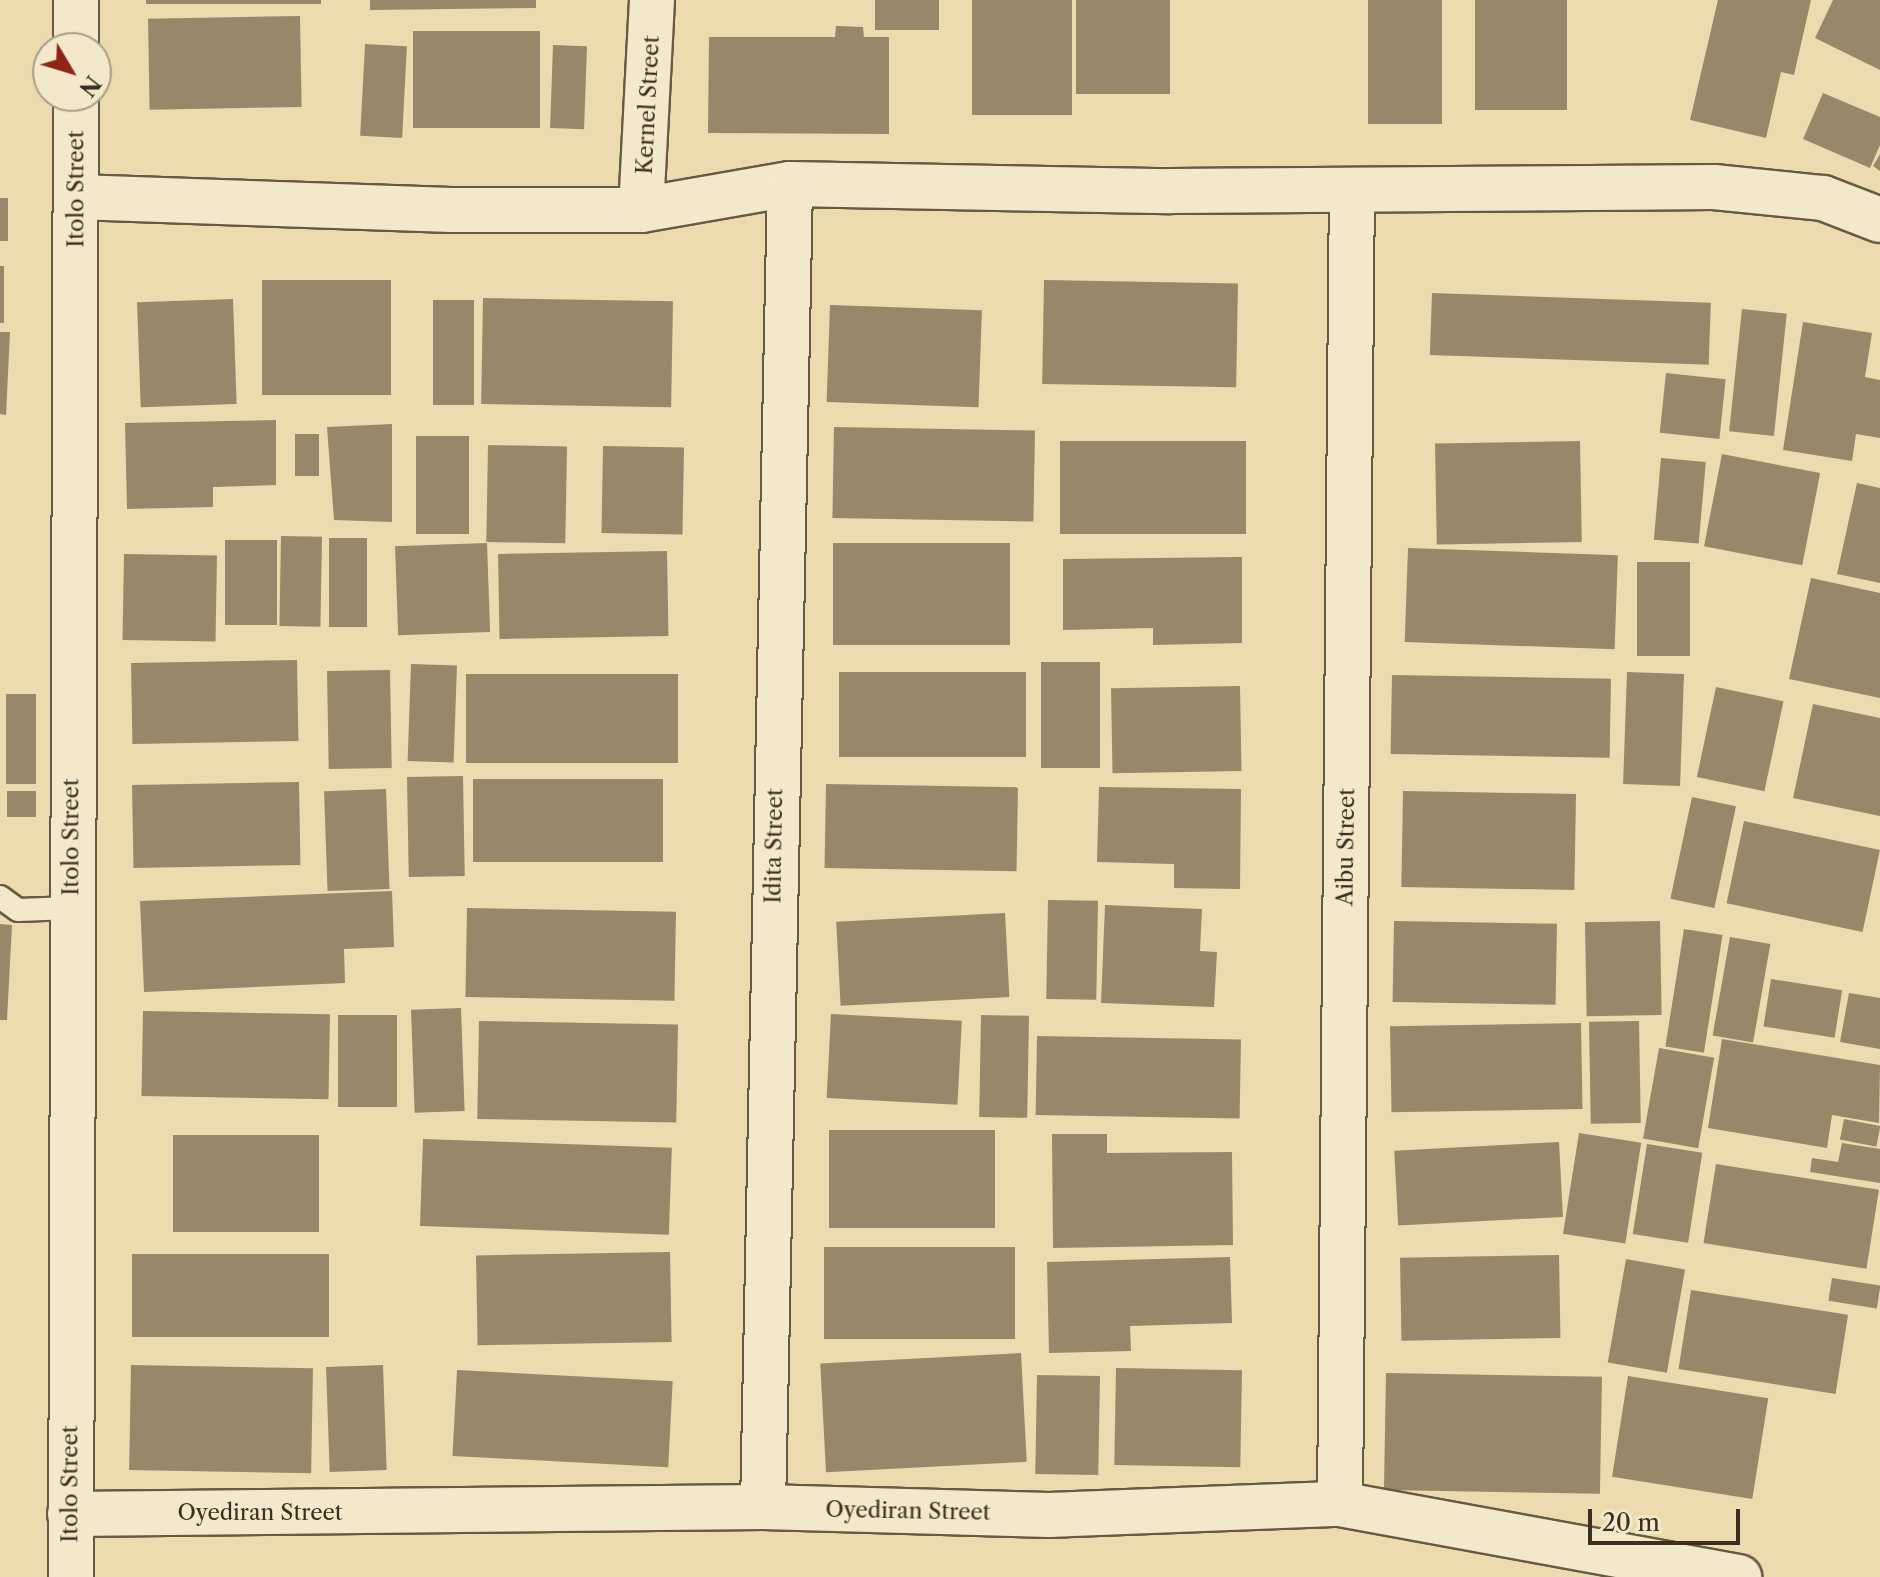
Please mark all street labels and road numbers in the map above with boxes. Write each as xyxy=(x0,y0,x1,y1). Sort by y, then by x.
street label: Kernel Street xyxy=(631,35,665,175)
street label: Itolo Street xyxy=(63,130,89,248)
street label: Itolo Street xyxy=(58,778,84,896)
street label: Idita Street xyxy=(760,788,788,904)
street label: Aibu Street xyxy=(1332,788,1360,906)
street label: Itolo Street xyxy=(57,1425,83,1543)
street label: Oyediran Street xyxy=(825,1496,991,1526)
street label: Oyediran Street xyxy=(177,1500,343,1526)

